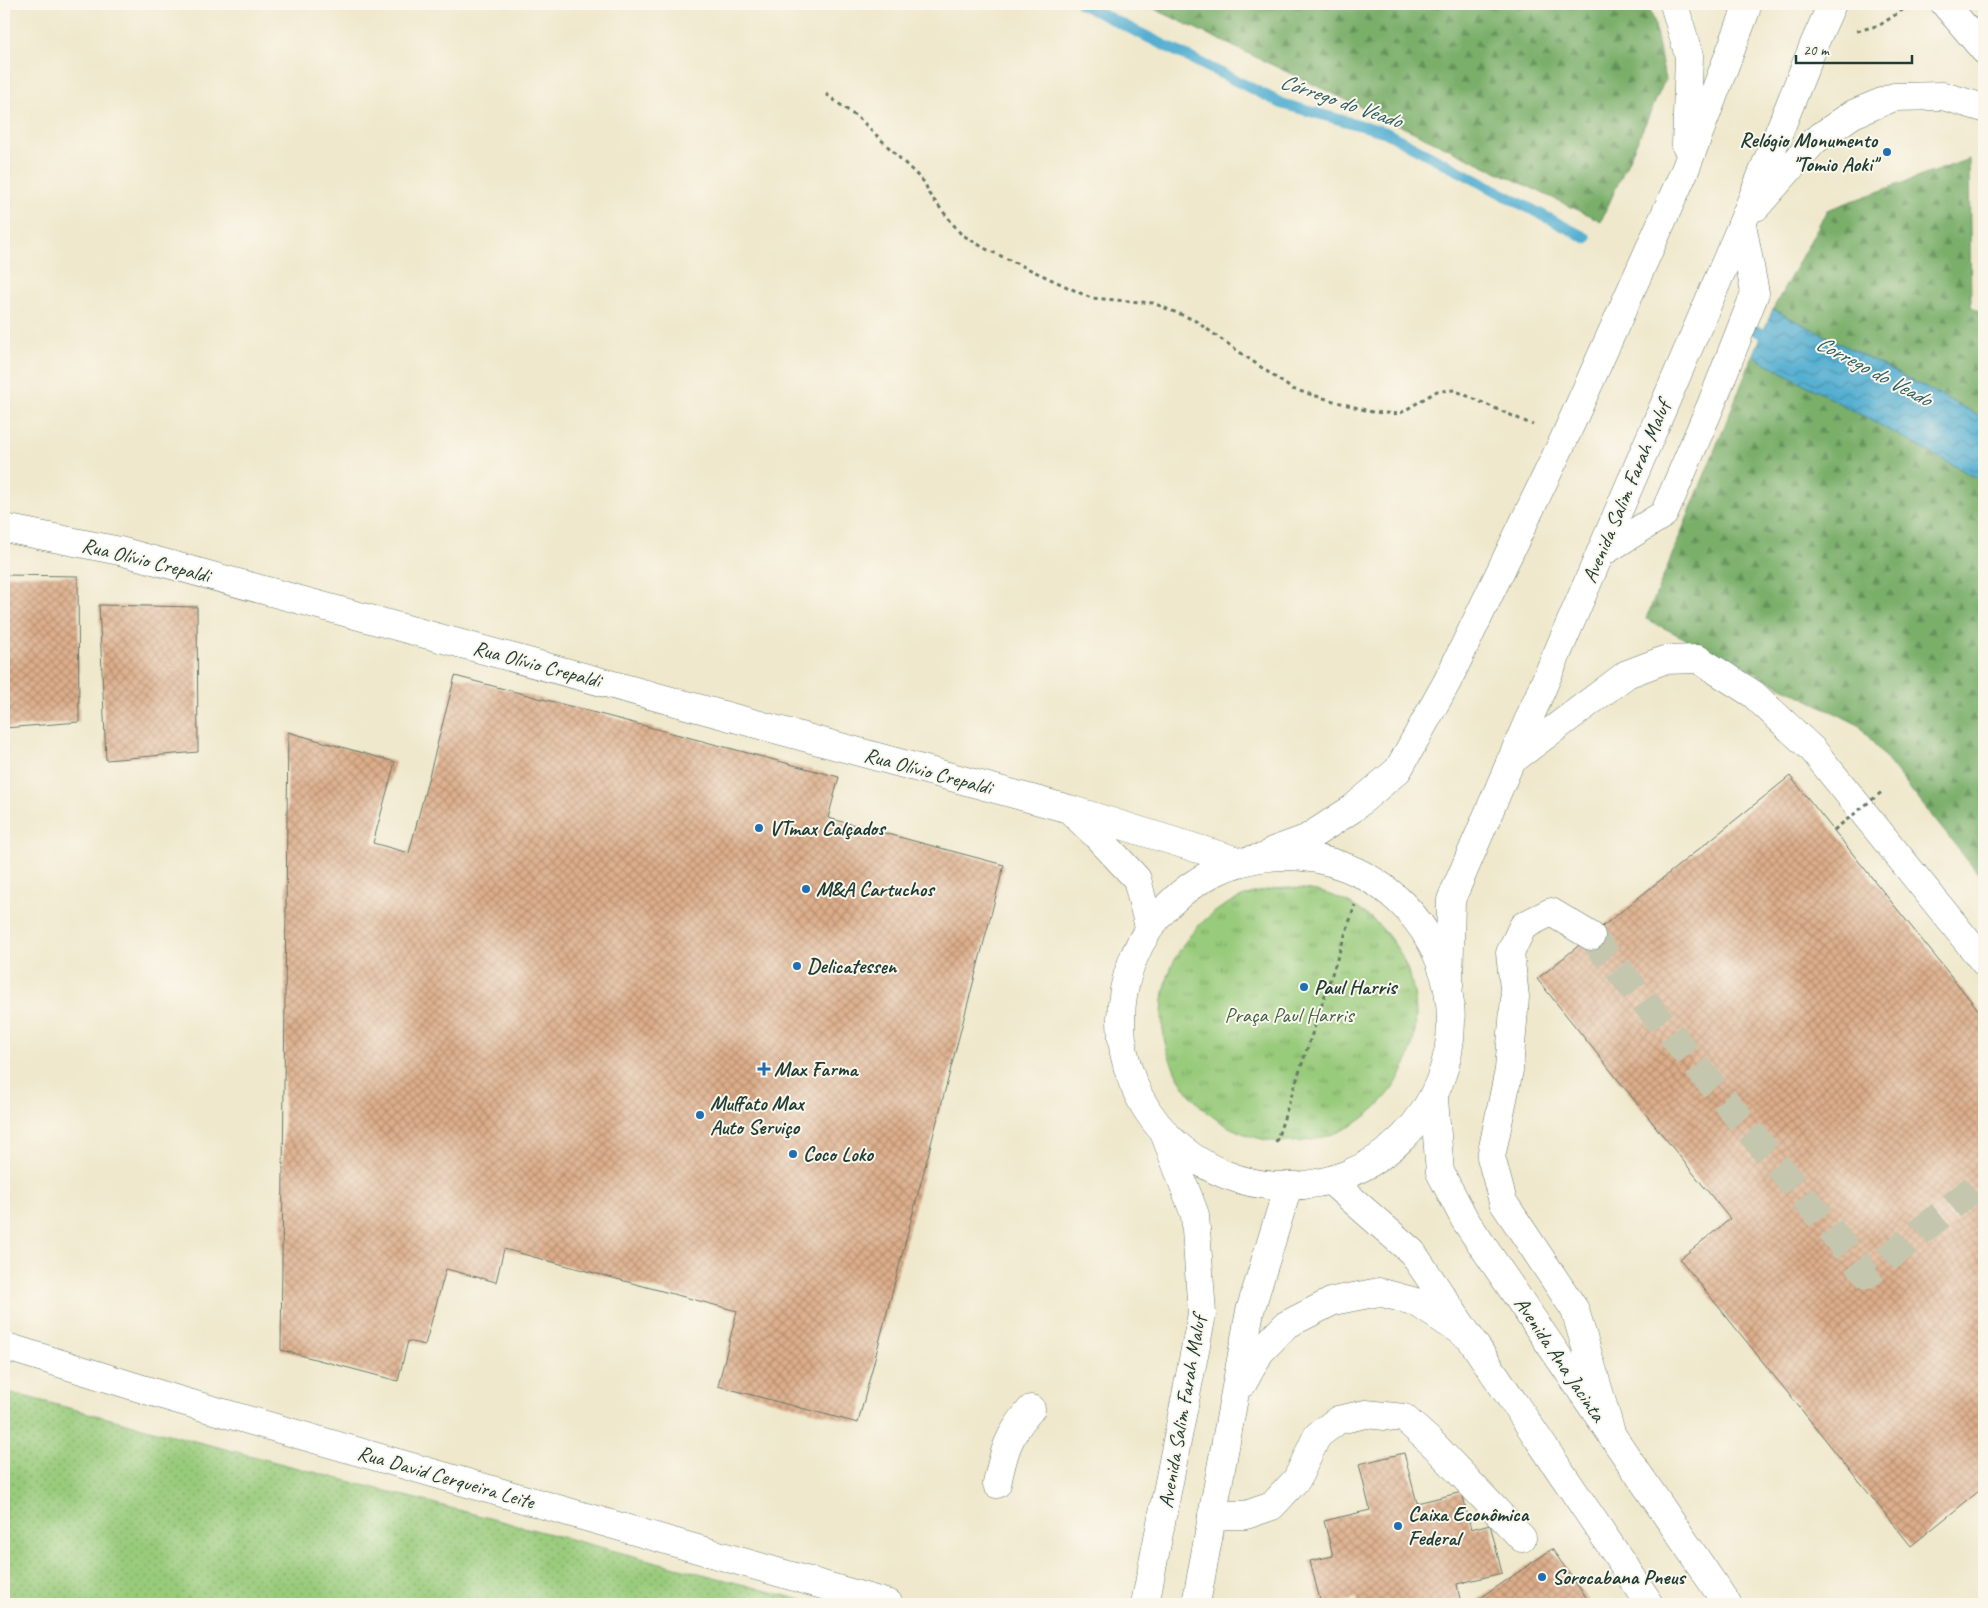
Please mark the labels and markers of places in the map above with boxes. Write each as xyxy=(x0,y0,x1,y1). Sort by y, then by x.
place label: Relógio Monumento "Tomio Aoki" xyxy=(1739,127,1882,177)
marker: Relógio Monumento "Tomio Aoki" xyxy=(1881,146,1893,158)
place label: VTmax Calçados xyxy=(769,815,887,841)
marker: VTmax Calçados xyxy=(753,822,765,834)
place label: M&A Cartuchos xyxy=(816,876,936,902)
marker: M&A Cartuchos xyxy=(800,883,812,895)
place label: Delicatessen xyxy=(807,953,898,979)
marker: Delicatessen xyxy=(791,960,803,972)
place label: Paul Harris xyxy=(1314,974,1399,1000)
marker: Paul Harris xyxy=(1298,981,1310,993)
place label: Max Farma xyxy=(774,1056,859,1082)
marker: Max Farma xyxy=(758,1063,770,1075)
place label: Muffato Max Auto Serviço xyxy=(710,1090,805,1140)
marker: Muffato Max Auto Serviço xyxy=(694,1109,706,1121)
place label: Coco Loko xyxy=(803,1141,874,1167)
marker: Coco Loko xyxy=(787,1148,799,1160)
place label: Caixa Econômica Federal xyxy=(1408,1501,1530,1551)
marker: Caixa Econômica Federal xyxy=(1392,1520,1404,1532)
place label: Sorocabana Pneus xyxy=(1552,1564,1687,1590)
marker: Sorocabana Pneus xyxy=(1536,1571,1548,1583)

